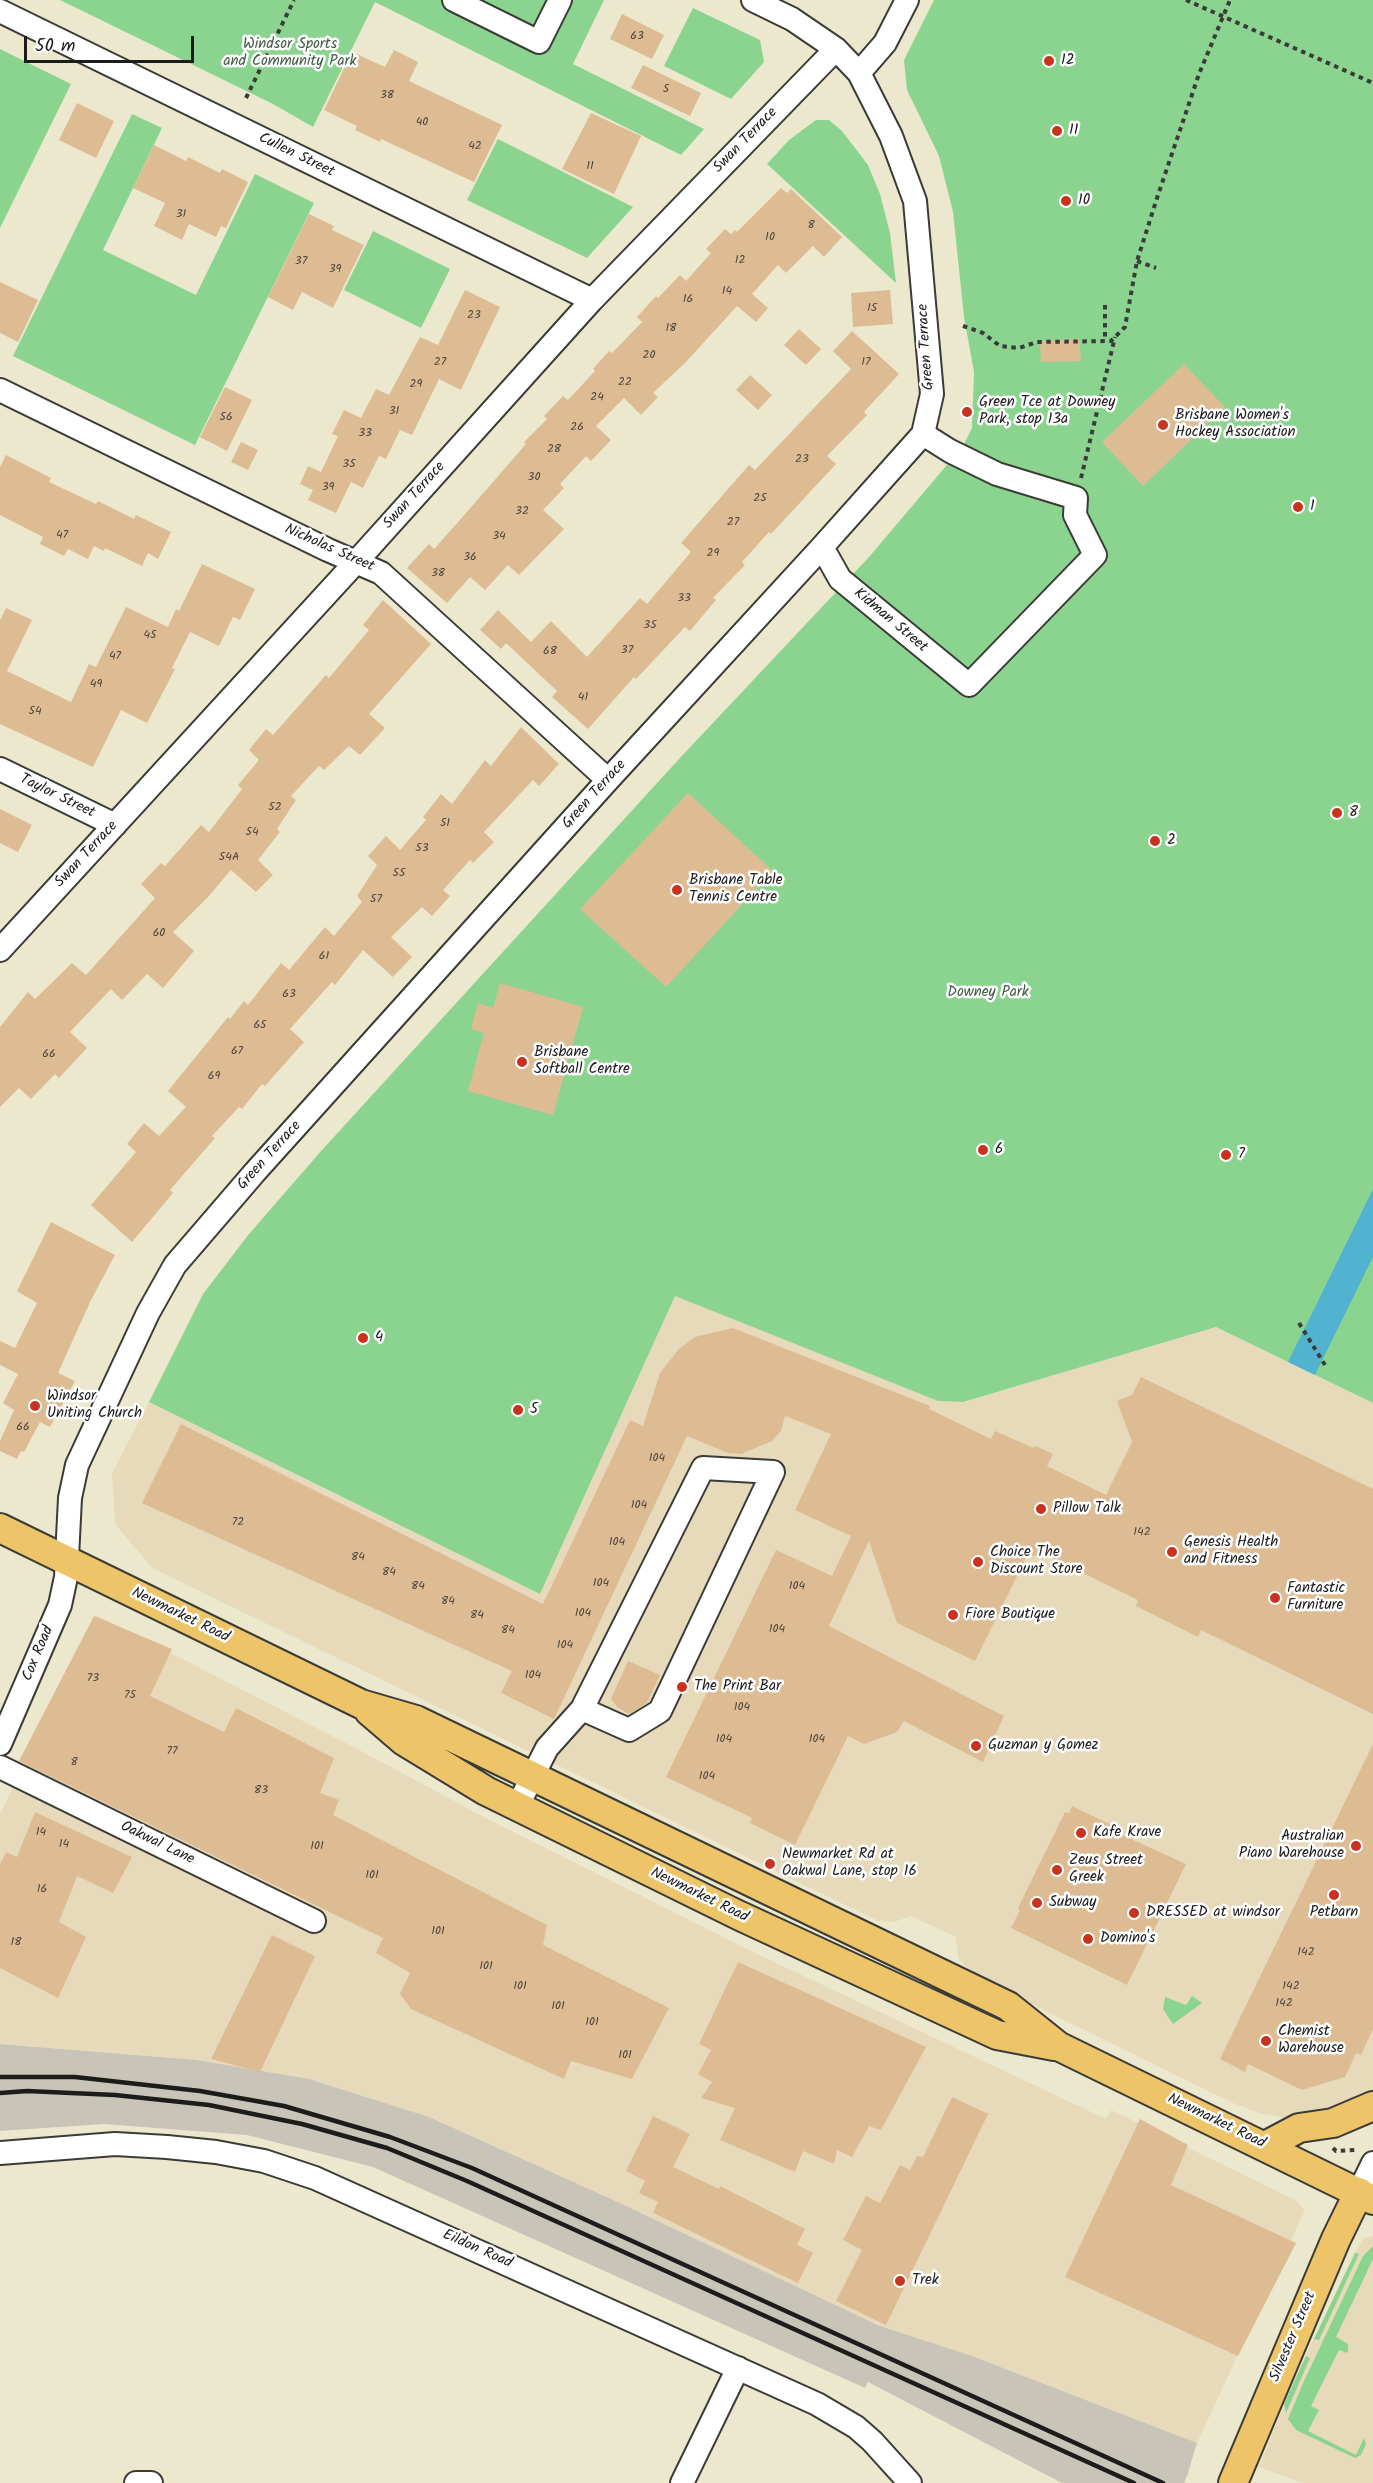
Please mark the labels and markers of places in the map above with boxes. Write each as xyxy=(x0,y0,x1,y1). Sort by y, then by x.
place label: 12 xyxy=(1061,52,1074,70)
marker: 12 xyxy=(1042,54,1056,68)
place label: 11 xyxy=(1069,122,1078,140)
marker: 11 xyxy=(1050,124,1064,138)
place label: 10 xyxy=(1078,192,1090,210)
marker: 10 xyxy=(1059,194,1073,208)
place label: Green Tce at Downey Park, stop 13a xyxy=(979,394,1115,429)
marker: Green Tce at Downey Park, stop 13a xyxy=(960,405,974,419)
place label: Brisbane Women's Hockey Association xyxy=(1175,407,1295,442)
marker: Brisbane Women's Hockey Association xyxy=(1156,418,1170,432)
place label: 1 xyxy=(1310,498,1315,516)
marker: 1 xyxy=(1291,500,1305,514)
place label: 8 xyxy=(1349,804,1358,822)
marker: 8 xyxy=(1330,806,1344,820)
place label: 2 xyxy=(1167,832,1176,850)
marker: 2 xyxy=(1148,834,1162,848)
place label: Brisbane Table Tennis Centre xyxy=(689,872,783,907)
marker: Brisbane Table Tennis Centre xyxy=(670,883,684,897)
place label: Brisbane Softball Centre xyxy=(534,1044,630,1079)
marker: Brisbane Softball Centre xyxy=(515,1055,529,1069)
place label: 6 xyxy=(995,1141,1003,1159)
marker: 6 xyxy=(976,1143,990,1157)
place label: 7 xyxy=(1238,1146,1245,1164)
marker: 7 xyxy=(1219,1148,1233,1162)
place label: 4 xyxy=(375,1329,383,1347)
marker: 4 xyxy=(356,1331,370,1345)
place label: Windsor Uniting Church xyxy=(47,1388,142,1423)
marker: Windsor Uniting Church xyxy=(28,1399,42,1413)
place label: 5 xyxy=(530,1401,538,1419)
marker: 5 xyxy=(511,1403,525,1417)
place label: Pillow Talk xyxy=(1053,1500,1121,1518)
marker: Pillow Talk xyxy=(1034,1502,1048,1516)
place label: Genesis Health and Fitness xyxy=(1184,1534,1278,1569)
place label: Choice The Discount Store xyxy=(990,1544,1082,1579)
marker: Genesis Health and Fitness xyxy=(1165,1545,1179,1559)
marker: Choice The Discount Store xyxy=(971,1555,985,1569)
place label: Fantastic Furniture xyxy=(1287,1580,1345,1615)
marker: Fantastic Furniture xyxy=(1268,1591,1282,1605)
place label: Fiore Boutique xyxy=(965,1606,1055,1624)
marker: Fiore Boutique xyxy=(946,1608,960,1622)
place label: The Print Bar xyxy=(694,1678,781,1696)
marker: The Print Bar xyxy=(675,1680,689,1694)
place label: Guzman y Gomez xyxy=(988,1737,1098,1755)
marker: Guzman y Gomez xyxy=(969,1739,983,1753)
place label: Kafe Krave xyxy=(1093,1824,1161,1842)
marker: Kafe Krave xyxy=(1074,1826,1088,1840)
place label: Australian Piano Warehouse xyxy=(1239,1828,1344,1863)
marker: Australian Piano Warehouse xyxy=(1349,1839,1363,1853)
place label: Newmarket Rd at Oakwal Lane, stop 16 xyxy=(782,1846,917,1881)
place label: Zeus Street Greek xyxy=(1069,1852,1143,1887)
marker: Newmarket Rd at Oakwal Lane, stop 16 xyxy=(763,1857,777,1871)
marker: Zeus Street Greek xyxy=(1050,1863,1064,1877)
marker: Petbarn xyxy=(1327,1888,1341,1902)
place label: Subway xyxy=(1049,1894,1096,1912)
marker: Subway xyxy=(1030,1896,1044,1910)
place label: DRESSED at windsor xyxy=(1146,1904,1280,1922)
place label: Petbarn xyxy=(1310,1904,1358,1922)
marker: DRESSED at windsor xyxy=(1127,1906,1141,1920)
place label: Domino's xyxy=(1100,1930,1155,1948)
marker: Domino's xyxy=(1081,1932,1095,1946)
place label: Chemist Warehouse xyxy=(1278,2023,1344,2058)
marker: Chemist Warehouse xyxy=(1259,2034,1273,2048)
place label: Trek xyxy=(912,2272,939,2290)
marker: Trek xyxy=(893,2274,907,2288)

